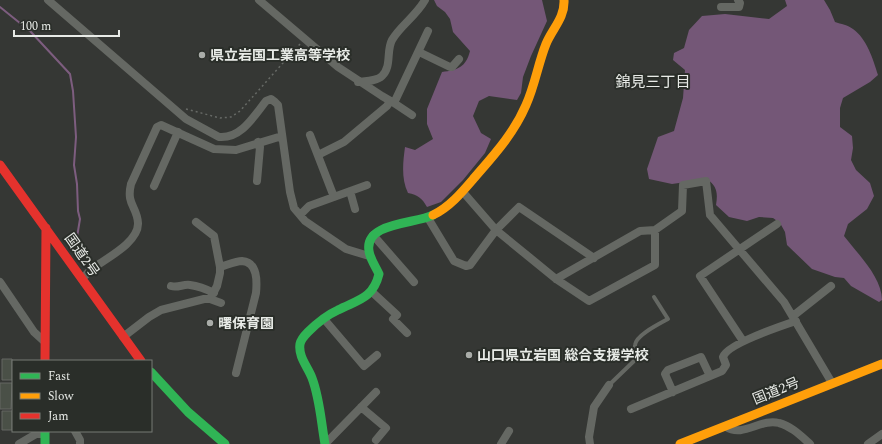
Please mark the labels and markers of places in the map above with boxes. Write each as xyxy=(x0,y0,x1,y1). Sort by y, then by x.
place label: 県立岩国工業高等学校 xyxy=(210,45,350,66)
marker: 県立岩国工業高等学校 xyxy=(197,50,207,60)
place label: 曙保育園 xyxy=(218,313,274,334)
marker: 曙保育園 xyxy=(205,318,215,328)
place label: 山口県立岩国 総合支援学校 xyxy=(477,345,649,366)
marker: 山口県立岩国 総合支援学校 xyxy=(464,350,474,360)

